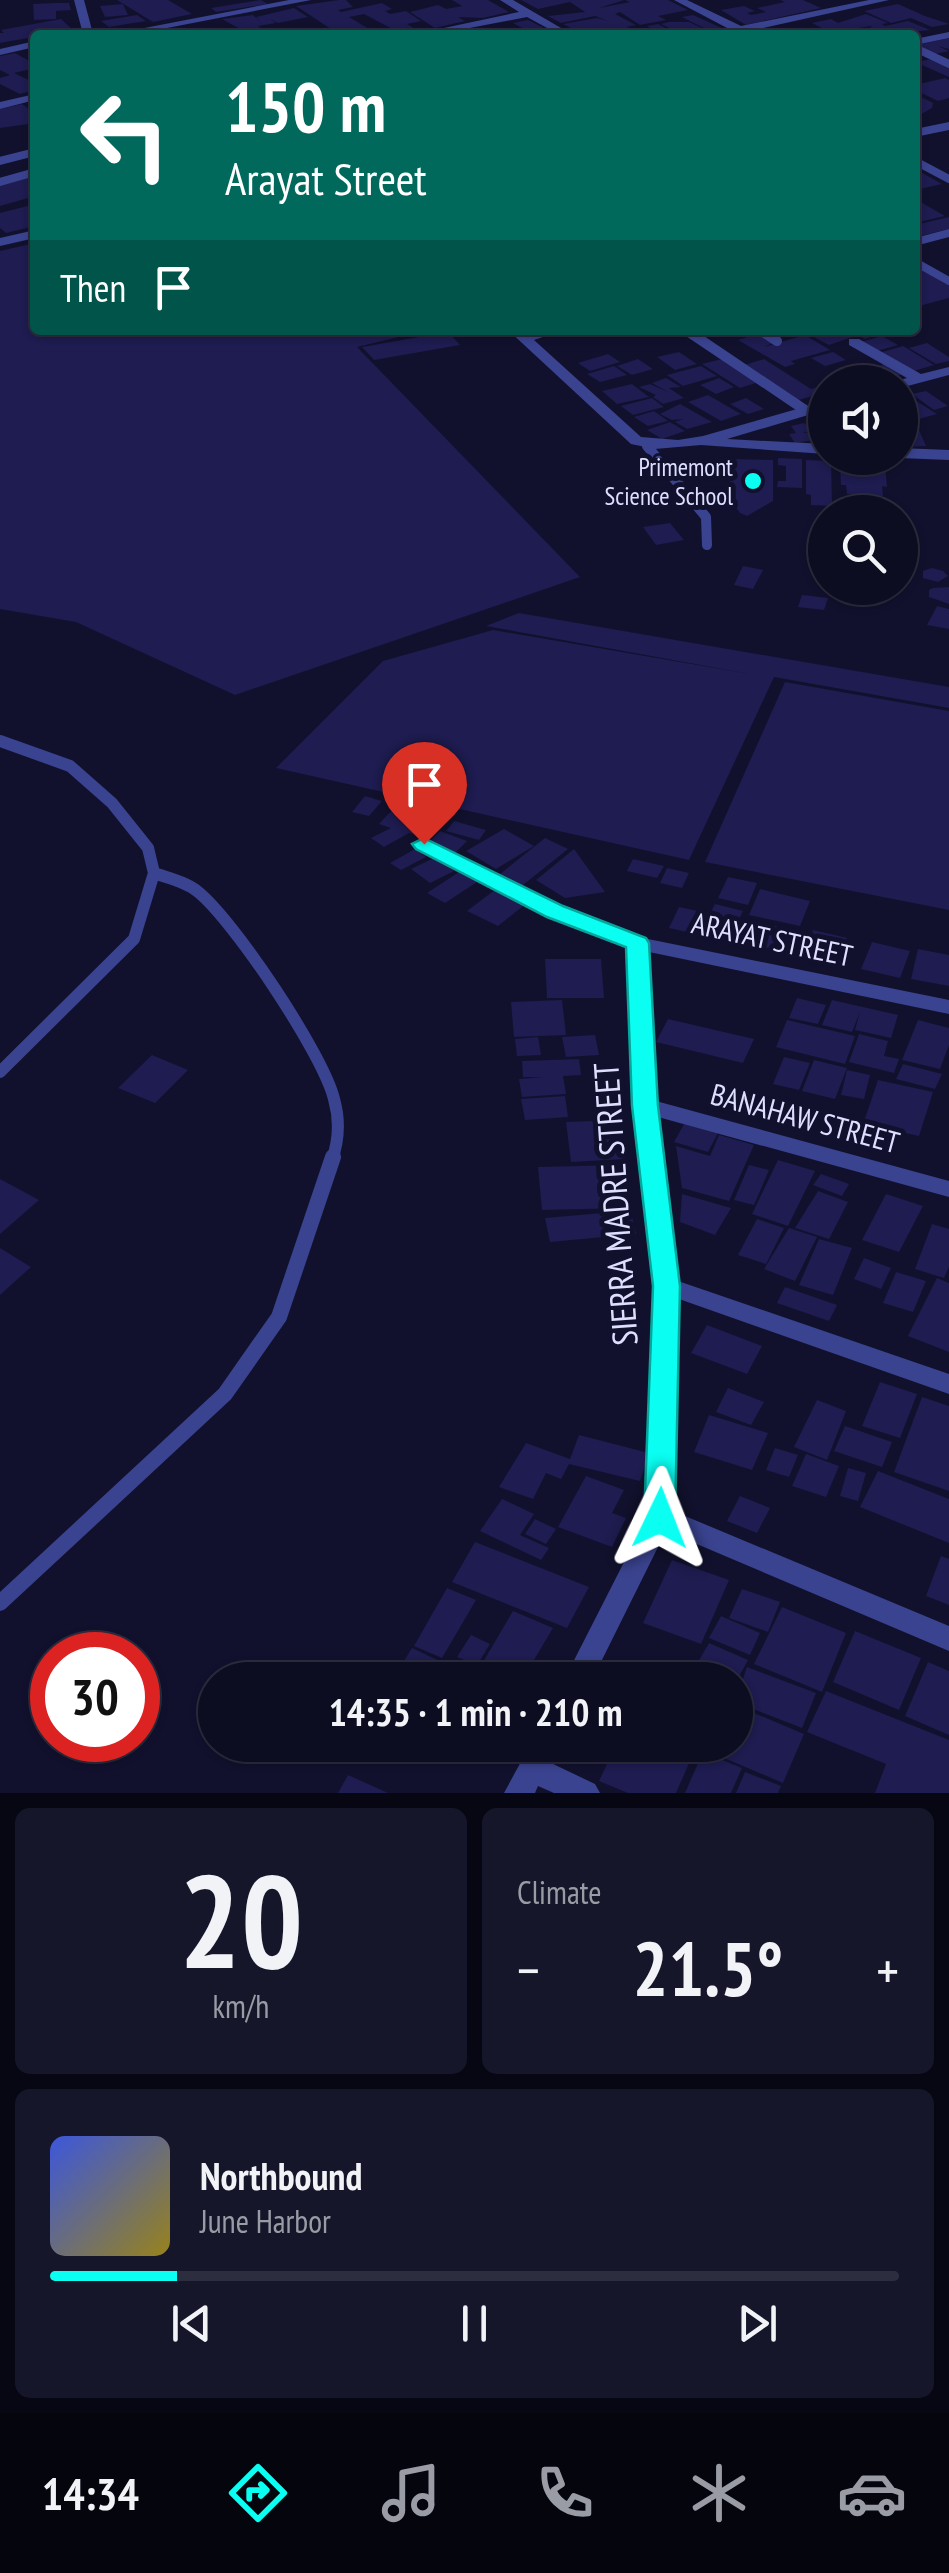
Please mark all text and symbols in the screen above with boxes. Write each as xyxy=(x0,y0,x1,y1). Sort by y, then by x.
text: 150 m xyxy=(225,61,386,151)
icon: left xyxy=(60,70,190,200)
text: Arayat Street xyxy=(225,149,427,207)
icon: arrive xyxy=(146,260,201,315)
text: Then xyxy=(60,263,126,312)
map controls xyxy=(808,365,918,605)
button: sound xyxy=(808,365,918,475)
place label: Primemont Science School xyxy=(605,451,733,512)
marker: Primemont Science School xyxy=(742,470,764,492)
button: search xyxy=(808,495,918,605)
pin xyxy=(382,742,467,845)
icon: arrive xyxy=(397,757,452,812)
street label: ARAYAT STREET xyxy=(688,902,856,975)
street label: SIERRA MADRE STREET xyxy=(582,1061,648,1347)
street label: BANAHAW STREET xyxy=(707,1074,904,1161)
position arrow xyxy=(608,1466,712,1570)
speed limit sign: 30 xyxy=(30,1632,160,1762)
text: 14:35 · 1 min · 210 m xyxy=(329,1687,622,1736)
text: 20 xyxy=(179,1836,303,2004)
text: Climate xyxy=(517,1871,601,1913)
text: 21.5° xyxy=(633,1920,783,2017)
text: − xyxy=(517,1934,540,2005)
text: + xyxy=(876,1934,899,2005)
text: km/h xyxy=(213,1985,269,2027)
text: Northbound xyxy=(200,2151,362,2200)
text: June Harbor xyxy=(200,2200,331,2242)
icon: previous xyxy=(164,2296,219,2351)
icon: pause xyxy=(447,2296,502,2351)
icon: next xyxy=(730,2296,785,2351)
icon: directions xyxy=(223,2458,293,2528)
icon: music xyxy=(376,2458,446,2528)
icon: phone xyxy=(530,2458,600,2528)
icon: climate xyxy=(684,2458,754,2528)
icon: car xyxy=(837,2458,907,2528)
text: 14:34 xyxy=(42,2464,139,2522)

